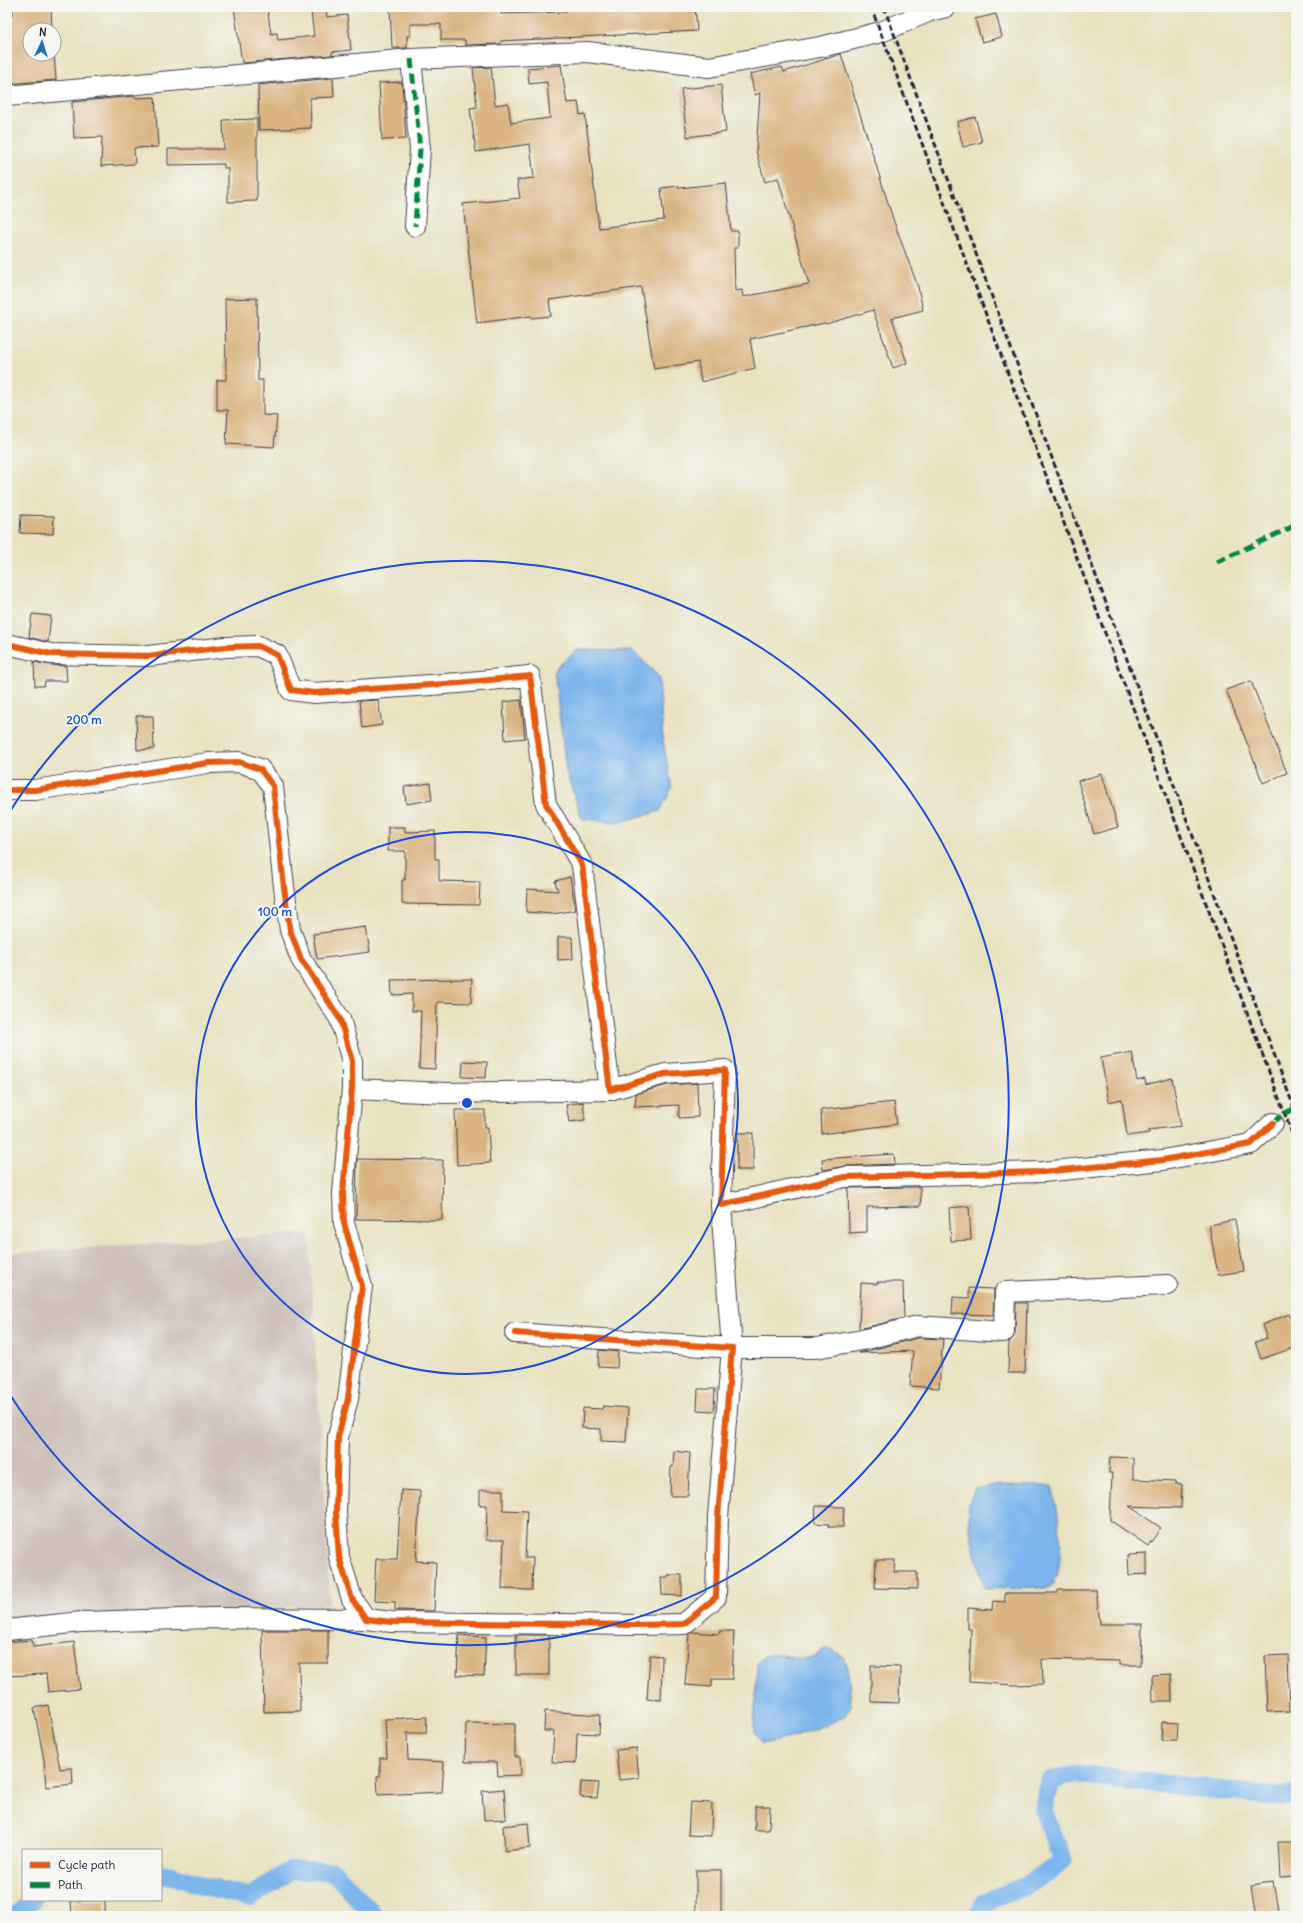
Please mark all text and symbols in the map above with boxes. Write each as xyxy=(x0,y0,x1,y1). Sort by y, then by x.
north arrow xyxy=(22,22,62,62)
text: N xyxy=(38,25,47,39)
text: 200 m xyxy=(66,712,102,727)
text: 100 m xyxy=(258,904,292,919)
centre of rings xyxy=(460,1096,474,1110)
legend xyxy=(22,1849,162,1901)
text: Cycle path xyxy=(58,1857,115,1872)
text: Path xyxy=(58,1877,83,1892)

